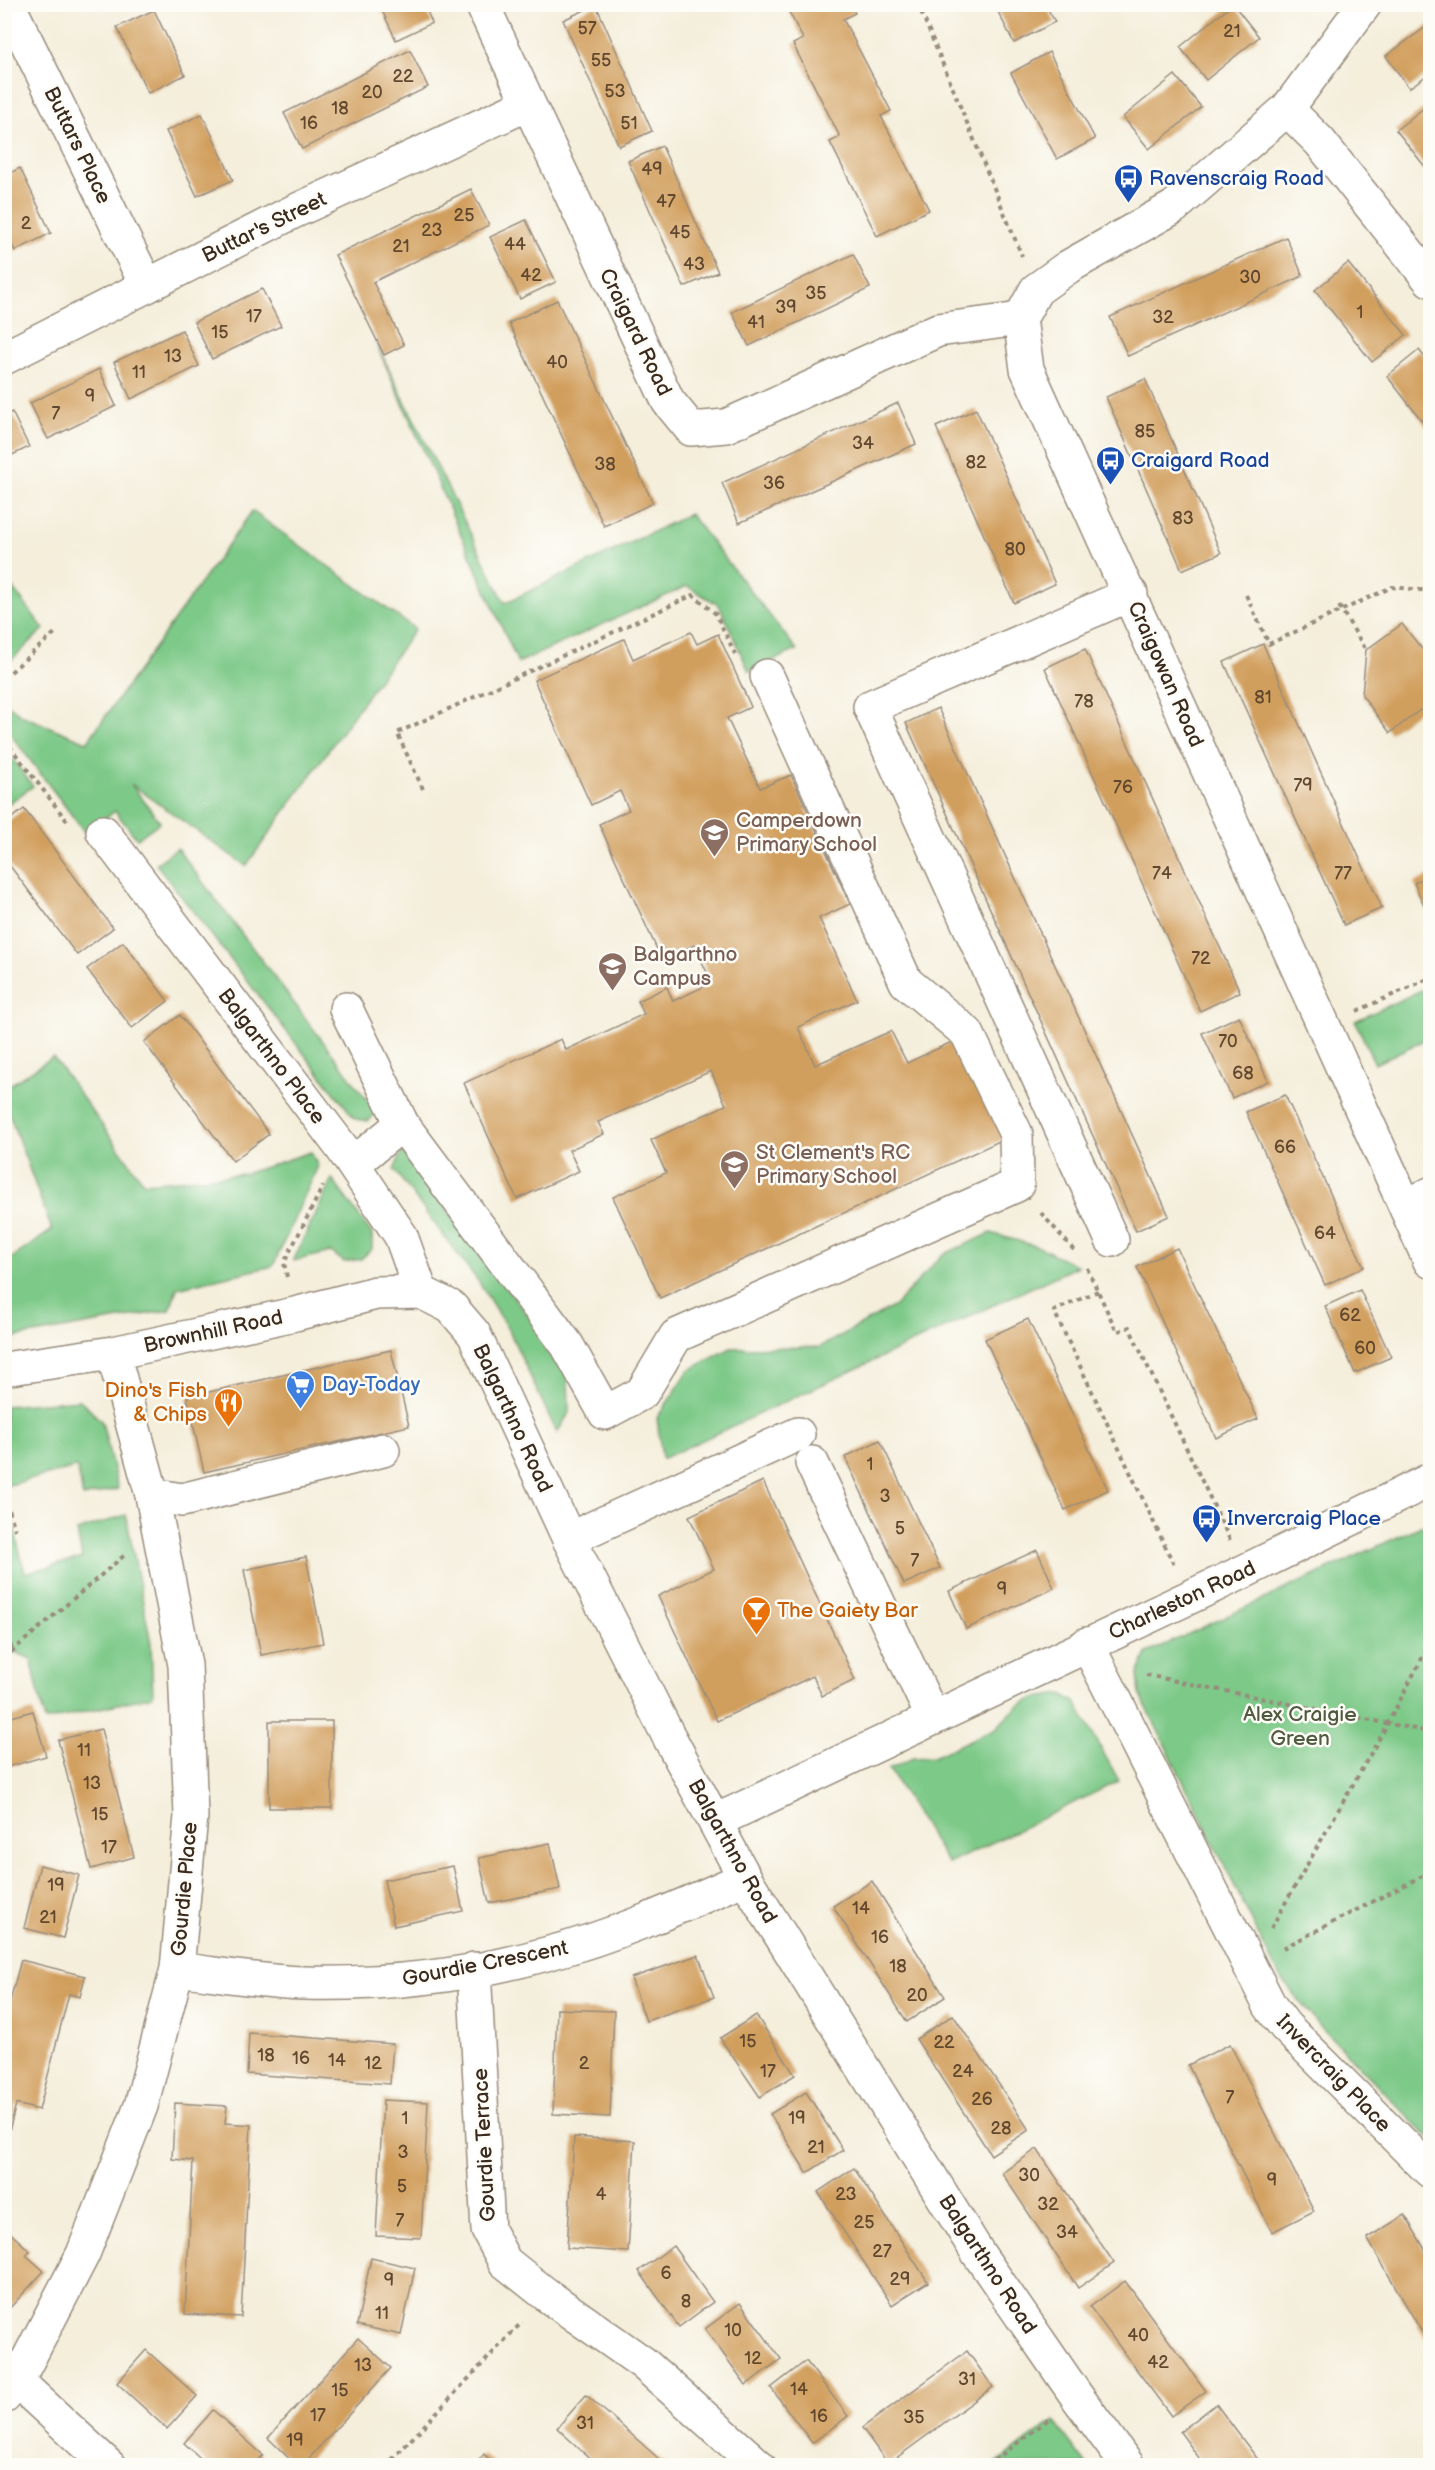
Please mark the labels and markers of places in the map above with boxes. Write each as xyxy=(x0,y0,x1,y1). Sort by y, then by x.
bus stop icon: Ravenscraig Road xyxy=(1112,162,1144,204)
place label: Ravenscraig Road xyxy=(1149,166,1324,191)
bus stop icon: Craigard Road xyxy=(1094,444,1126,486)
place label: Craigard Road xyxy=(1131,448,1270,473)
place label: Camperdown Primary School xyxy=(736,808,877,857)
school or university icon: Camperdown Primary School xyxy=(699,816,731,858)
place label: Balgarthno Campus xyxy=(633,942,738,991)
school or university icon: Balgarthno Campus xyxy=(596,950,628,992)
place label: St Clement's RC Primary School xyxy=(756,1140,910,1189)
school or university icon: St Clement's RC Primary School xyxy=(719,1148,751,1190)
supermarket icon: Day-Today xyxy=(285,1368,317,1410)
place label: Day-Today xyxy=(322,1372,421,1397)
place label: Dino's Fish & Chips xyxy=(105,1378,207,1427)
restaurant icon: Dino's Fish & Chips xyxy=(212,1386,244,1428)
bus stop icon: Invercraig Place xyxy=(1190,1502,1222,1544)
place label: Invercraig Place xyxy=(1227,1506,1381,1531)
bar icon: The Gaiety Bar xyxy=(740,1594,772,1636)
place label: The Gaiety Bar xyxy=(777,1598,918,1623)

